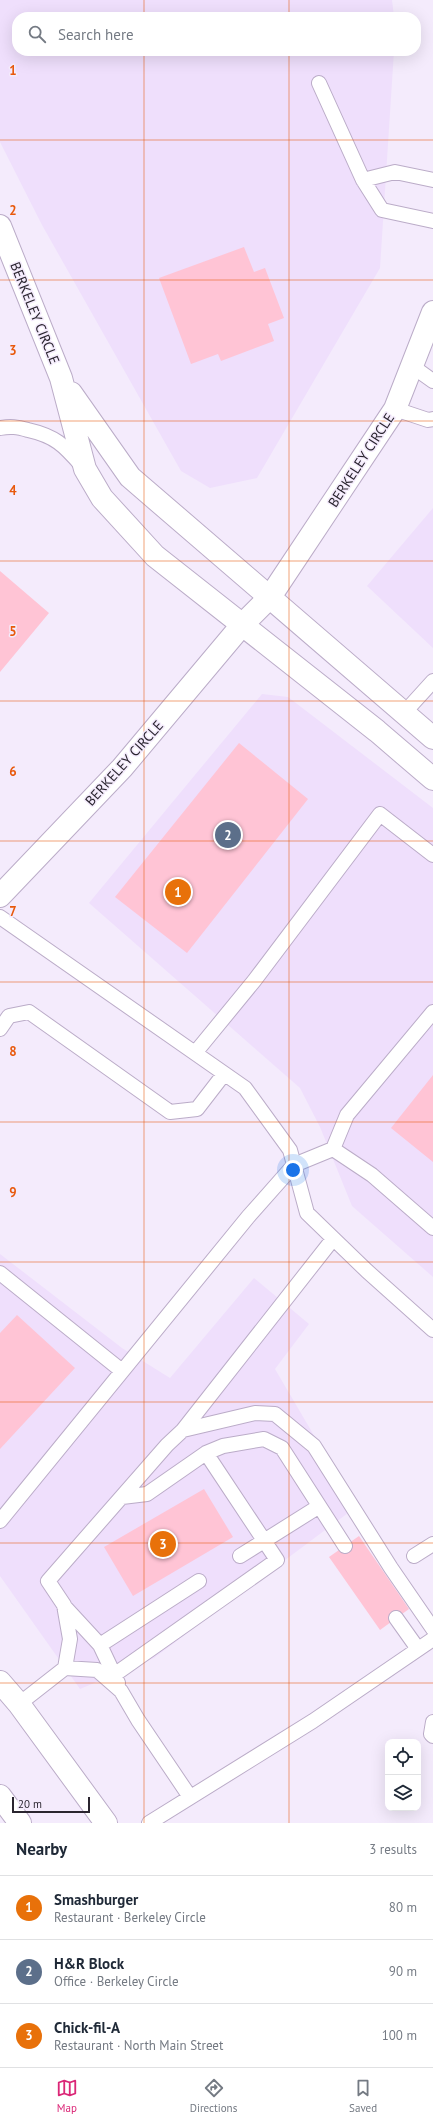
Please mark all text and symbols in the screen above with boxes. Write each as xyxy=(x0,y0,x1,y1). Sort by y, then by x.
search box xyxy=(12,12,421,56)
icon: search xyxy=(26,23,48,45)
text: Search here xyxy=(58,25,134,44)
text: 1 xyxy=(9,62,17,79)
text: 2 xyxy=(9,202,17,219)
street label: BERKELEY CIRCLE xyxy=(6,259,64,367)
text: 3 xyxy=(9,342,17,359)
street label: BERKELEY CIRCLE xyxy=(324,410,398,510)
text: 4 xyxy=(9,482,17,499)
text: 5 xyxy=(9,623,17,640)
street label: BERKELEY CIRCLE xyxy=(81,717,167,809)
text: 6 xyxy=(9,763,17,780)
pin: 2 xyxy=(215,820,241,850)
pin: 1 xyxy=(165,877,191,907)
text: 7 xyxy=(9,903,17,920)
text: 8 xyxy=(9,1043,17,1060)
your location xyxy=(283,1160,303,1180)
text: 9 xyxy=(9,1184,17,1201)
pin: 3 xyxy=(150,1529,176,1559)
map controls xyxy=(385,1739,421,1811)
button: locate xyxy=(385,1739,421,1775)
button: layers xyxy=(385,1775,421,1811)
scale bar xyxy=(12,1795,90,1814)
text: 20 m xyxy=(18,1797,42,1811)
text: Nearby xyxy=(16,1838,67,1860)
text: 3 results xyxy=(369,1841,417,1858)
text: Smashburger xyxy=(54,1890,138,1909)
text: 1 xyxy=(25,1899,33,1916)
text: 80 m xyxy=(389,1899,417,1916)
text: Restaurant · Berkeley Circle xyxy=(54,1909,206,1926)
text: H&R Block xyxy=(54,1954,124,1973)
text: 2 xyxy=(25,1963,33,1980)
text: 90 m xyxy=(389,1963,417,1980)
text: Office · Berkeley Circle xyxy=(54,1973,179,1990)
text: Chick-fil-A xyxy=(54,2018,120,2037)
text: 3 xyxy=(25,2027,33,2044)
text: 100 m xyxy=(382,2027,417,2044)
text: Restaurant · North Main Street xyxy=(54,2037,223,2054)
tab: Map xyxy=(56,2077,78,2115)
tab: Directions xyxy=(190,2077,237,2115)
tab: Saved xyxy=(349,2077,377,2115)

